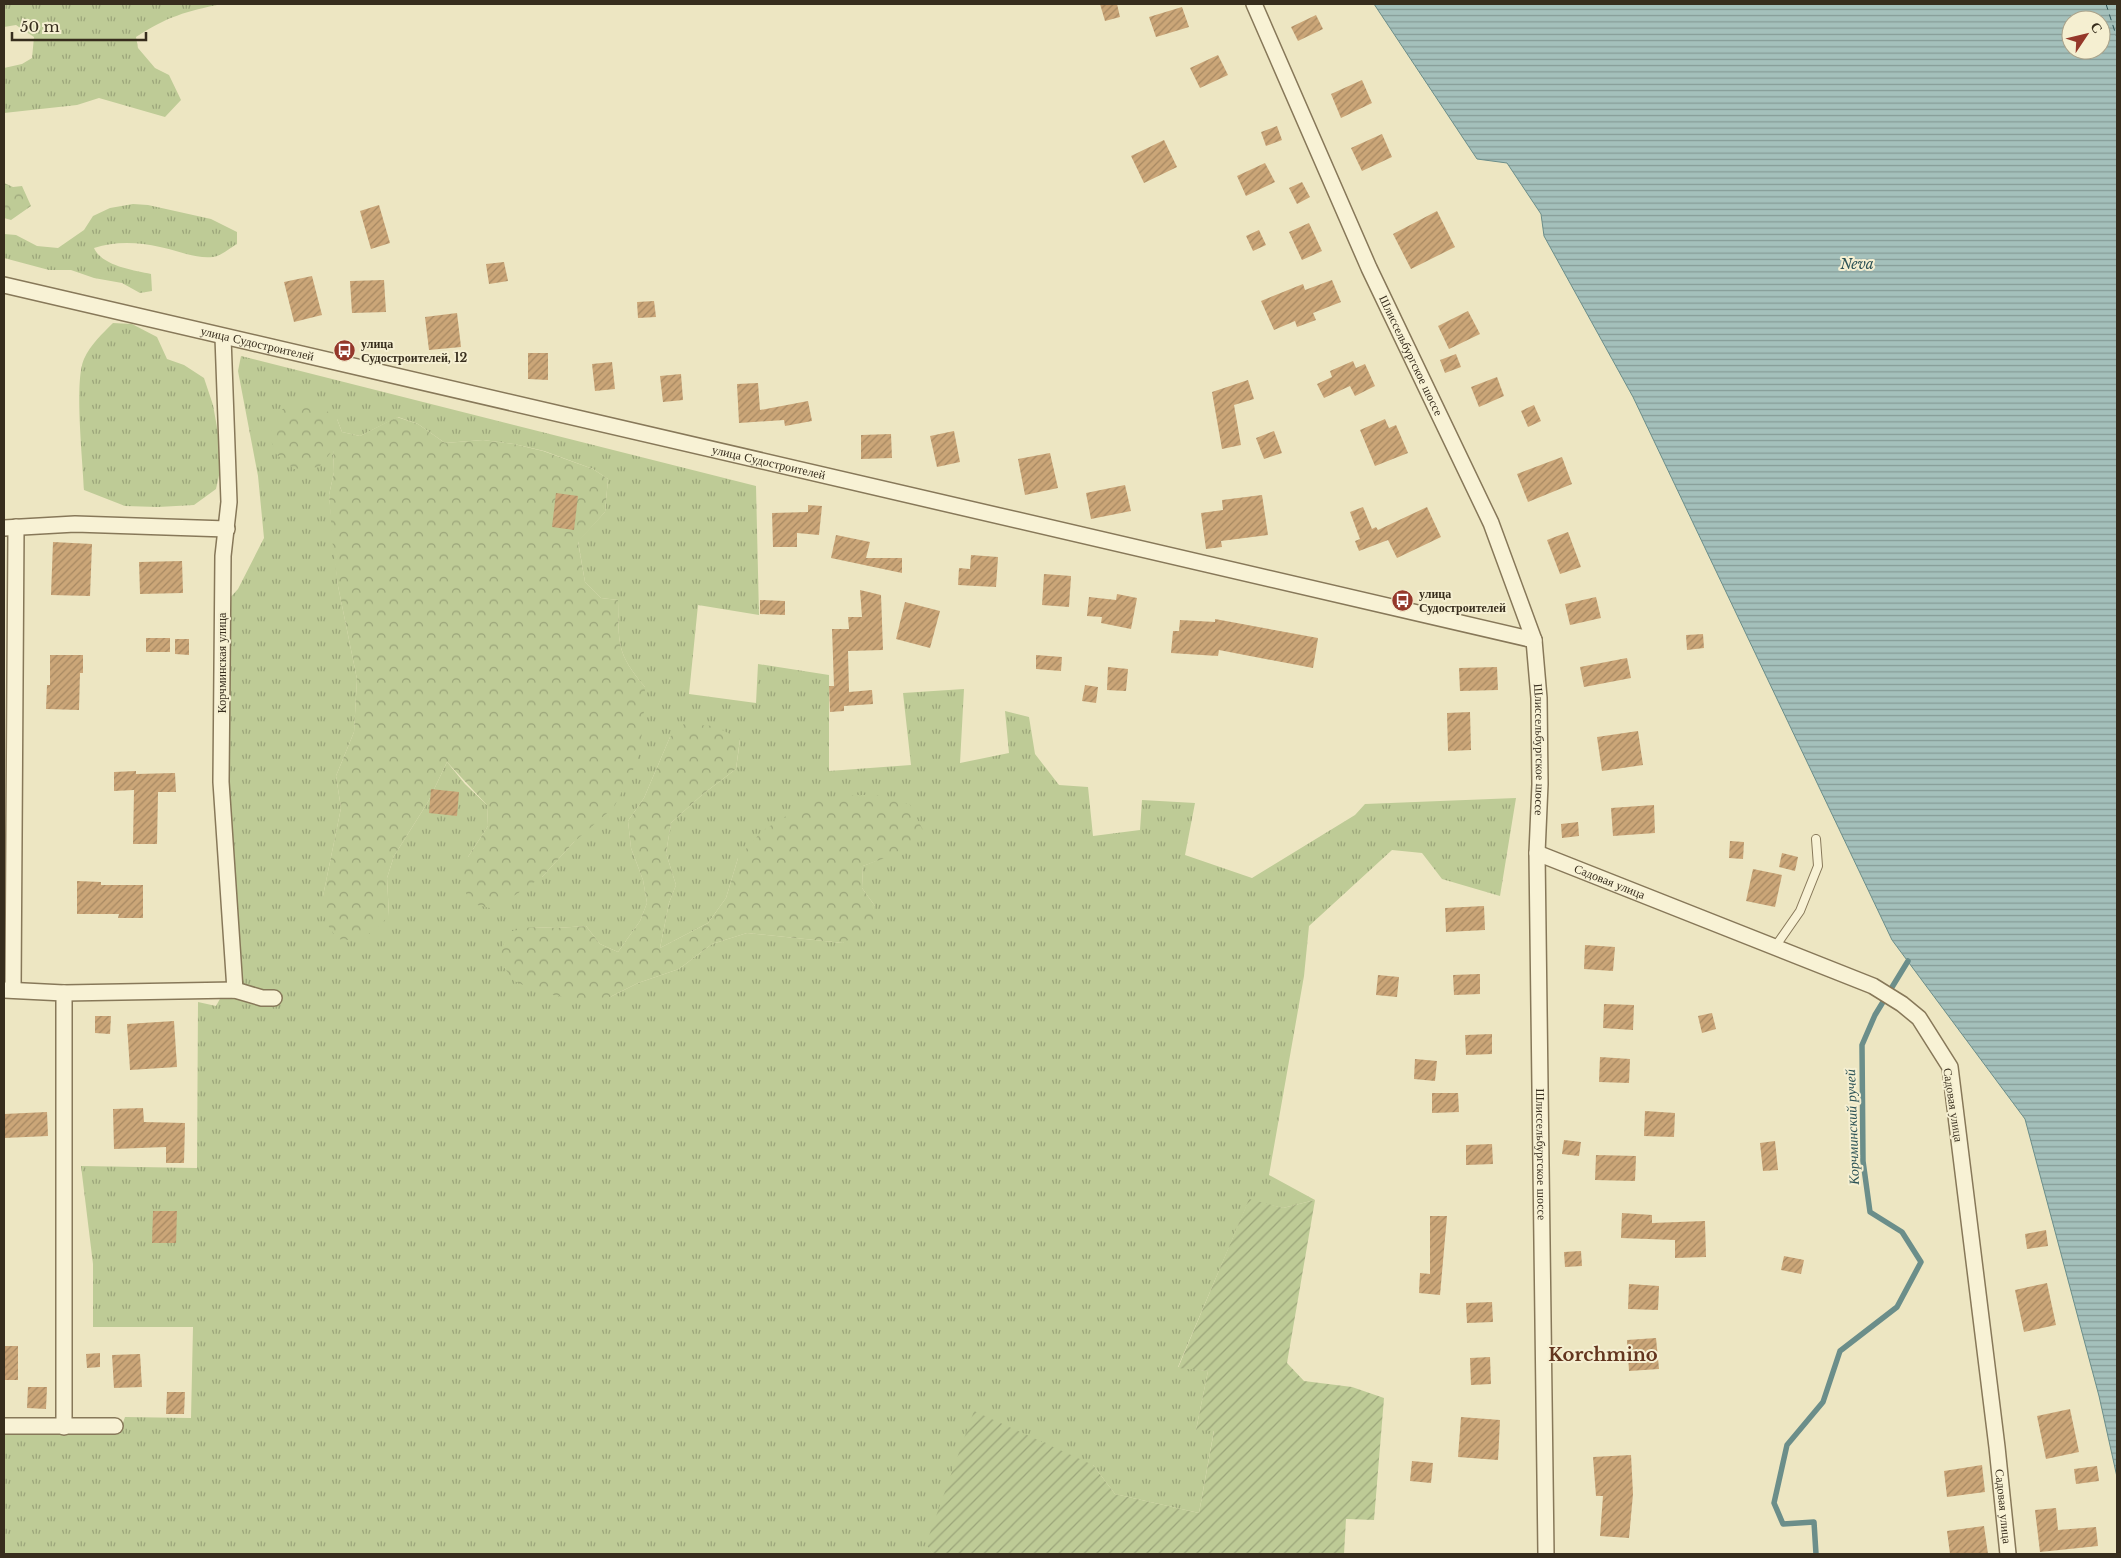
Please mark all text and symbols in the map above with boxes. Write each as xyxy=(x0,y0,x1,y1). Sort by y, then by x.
scale bar xyxy=(12,10,146,42)
north arrow xyxy=(2061,10,2111,60)
text: 50 m xyxy=(20,17,60,36)
text: С xyxy=(2086,18,2107,37)
water label: Neva xyxy=(1839,255,1874,273)
street label: Шлиссельбургское шоссе xyxy=(1376,293,1447,418)
street label: улица Судостроителей xyxy=(199,323,316,364)
place label: улица Судостроителей, 12 xyxy=(361,336,467,365)
bus stop icon: улица Судостроителей, 12 xyxy=(333,339,357,363)
street label: улица Судостроителей xyxy=(711,442,828,482)
place label: улица Судостроителей xyxy=(1419,586,1506,615)
bus stop icon: улица Судостроителей xyxy=(1391,589,1415,613)
street label: Корчминская улица xyxy=(214,612,229,713)
street label: Шлиссельбургское шоссе xyxy=(1531,683,1548,816)
street label: Садовая улица xyxy=(1572,860,1648,902)
street label: Садовая улица xyxy=(1940,1067,1967,1144)
water label: Корчминский ручей xyxy=(1841,1069,1863,1186)
street label: Шлиссельбургское шоссе xyxy=(1533,1088,1550,1220)
district label: Korchmino xyxy=(1548,1344,1658,1366)
street label: Садовая улица xyxy=(1992,1468,2015,1545)

